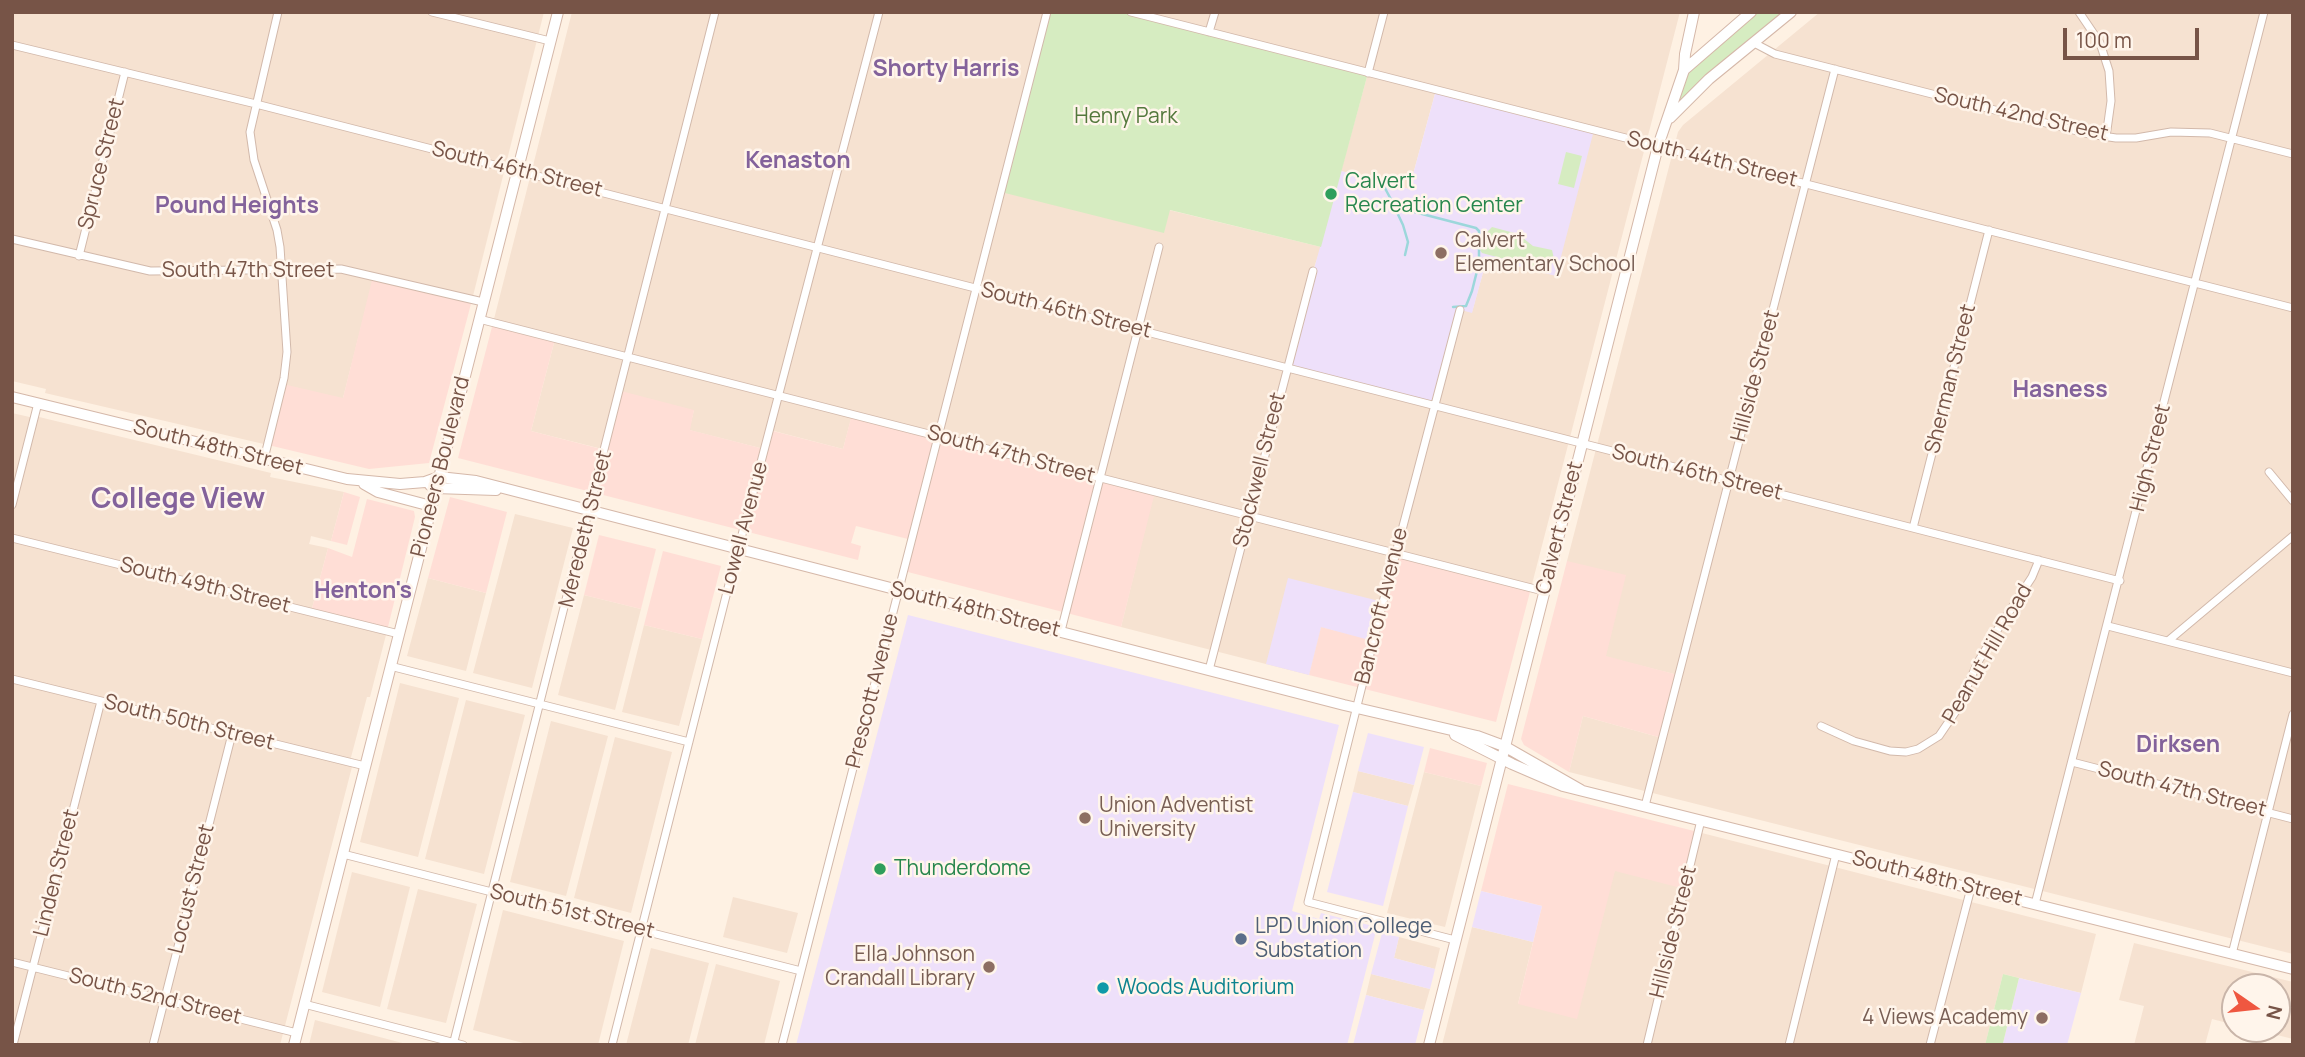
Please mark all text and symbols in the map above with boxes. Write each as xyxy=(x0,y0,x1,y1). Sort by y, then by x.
scale bar xyxy=(2067,14,2204,58)
text: 100 m xyxy=(2076,26,2132,54)
district label: Shorty Harris xyxy=(872,56,1020,84)
street label: South 42nd Street xyxy=(1931,83,2111,147)
street label: Spruce Street xyxy=(73,96,131,232)
park label: Henry Park xyxy=(1074,104,1178,130)
street label: South 44th Street xyxy=(1624,127,1800,193)
street label: South 46th Street xyxy=(429,137,605,203)
district label: Kenaston xyxy=(745,148,851,176)
place label: Calvert Recreation Center xyxy=(1345,169,1523,219)
marker: Calvert Recreation Center xyxy=(1323,186,1339,202)
district label: Pound Heights xyxy=(155,193,319,221)
place label: Calvert Elementary School xyxy=(1455,228,1636,278)
marker: Calvert Elementary School xyxy=(1433,245,1449,261)
street label: South 47th Street xyxy=(162,258,334,284)
street label: South 46th Street xyxy=(978,278,1154,344)
street label: Sherman Street xyxy=(1920,302,1982,456)
street label: Hillside Street xyxy=(1726,307,1786,445)
street label: Pioneers Boulevard xyxy=(406,374,476,560)
district label: Hasness xyxy=(2012,377,2108,405)
street label: Stockwell Street xyxy=(1229,390,1291,550)
street label: High Street xyxy=(2125,402,2177,514)
street label: South 48th Street xyxy=(130,415,306,481)
street label: South 47th Street xyxy=(924,420,1098,490)
street label: South 46th Street xyxy=(1609,440,1785,506)
street label: Meredeth Street xyxy=(554,448,618,610)
street label: Lowell Avenue xyxy=(714,459,774,597)
street label: Calvert Street xyxy=(1531,459,1589,597)
district label: College View xyxy=(91,483,265,517)
street label: Bancroft Avenue xyxy=(1350,525,1414,687)
street label: South 49th Street xyxy=(117,553,293,619)
street label: South 48th Street xyxy=(887,577,1063,643)
district label: Henton's xyxy=(314,578,412,606)
street label: Peanut Hill Road xyxy=(1938,580,2038,728)
street label: Prescott Avenue xyxy=(842,611,904,771)
street label: South 50th Street xyxy=(101,690,277,756)
district label: Dirksen xyxy=(2136,732,2220,760)
street label: South 47th Street xyxy=(2095,757,2269,823)
place label: Union Adventist University xyxy=(1099,793,1253,843)
street label: Linden Street xyxy=(29,807,85,939)
marker: Union Adventist University xyxy=(1077,810,1093,826)
street label: Locust Street xyxy=(164,822,220,956)
street label: South 48th Street xyxy=(1849,846,2025,912)
place label: Thunderdome xyxy=(894,856,1031,882)
marker: Thunderdome xyxy=(872,861,888,877)
street label: Hillside Street xyxy=(1645,863,1703,1001)
street label: South 51st Street xyxy=(487,879,657,945)
place label: LPD Union College Substation xyxy=(1255,914,1432,964)
marker: LPD Union College Substation xyxy=(1233,931,1249,947)
place label: Ella Johnson Crandall Library xyxy=(825,942,975,992)
marker: Ella Johnson Crandall Library xyxy=(981,959,997,975)
street label: South 52nd Street xyxy=(66,963,244,1031)
north arrow xyxy=(2221,973,2291,1043)
place label: Woods Auditorium xyxy=(1117,975,1294,1001)
marker: Woods Auditorium xyxy=(1095,980,1111,996)
text: N xyxy=(2260,1003,2289,1022)
place label: 4 Views Academy xyxy=(1862,1005,2028,1031)
marker: 4 Views Academy xyxy=(2034,1010,2050,1026)

